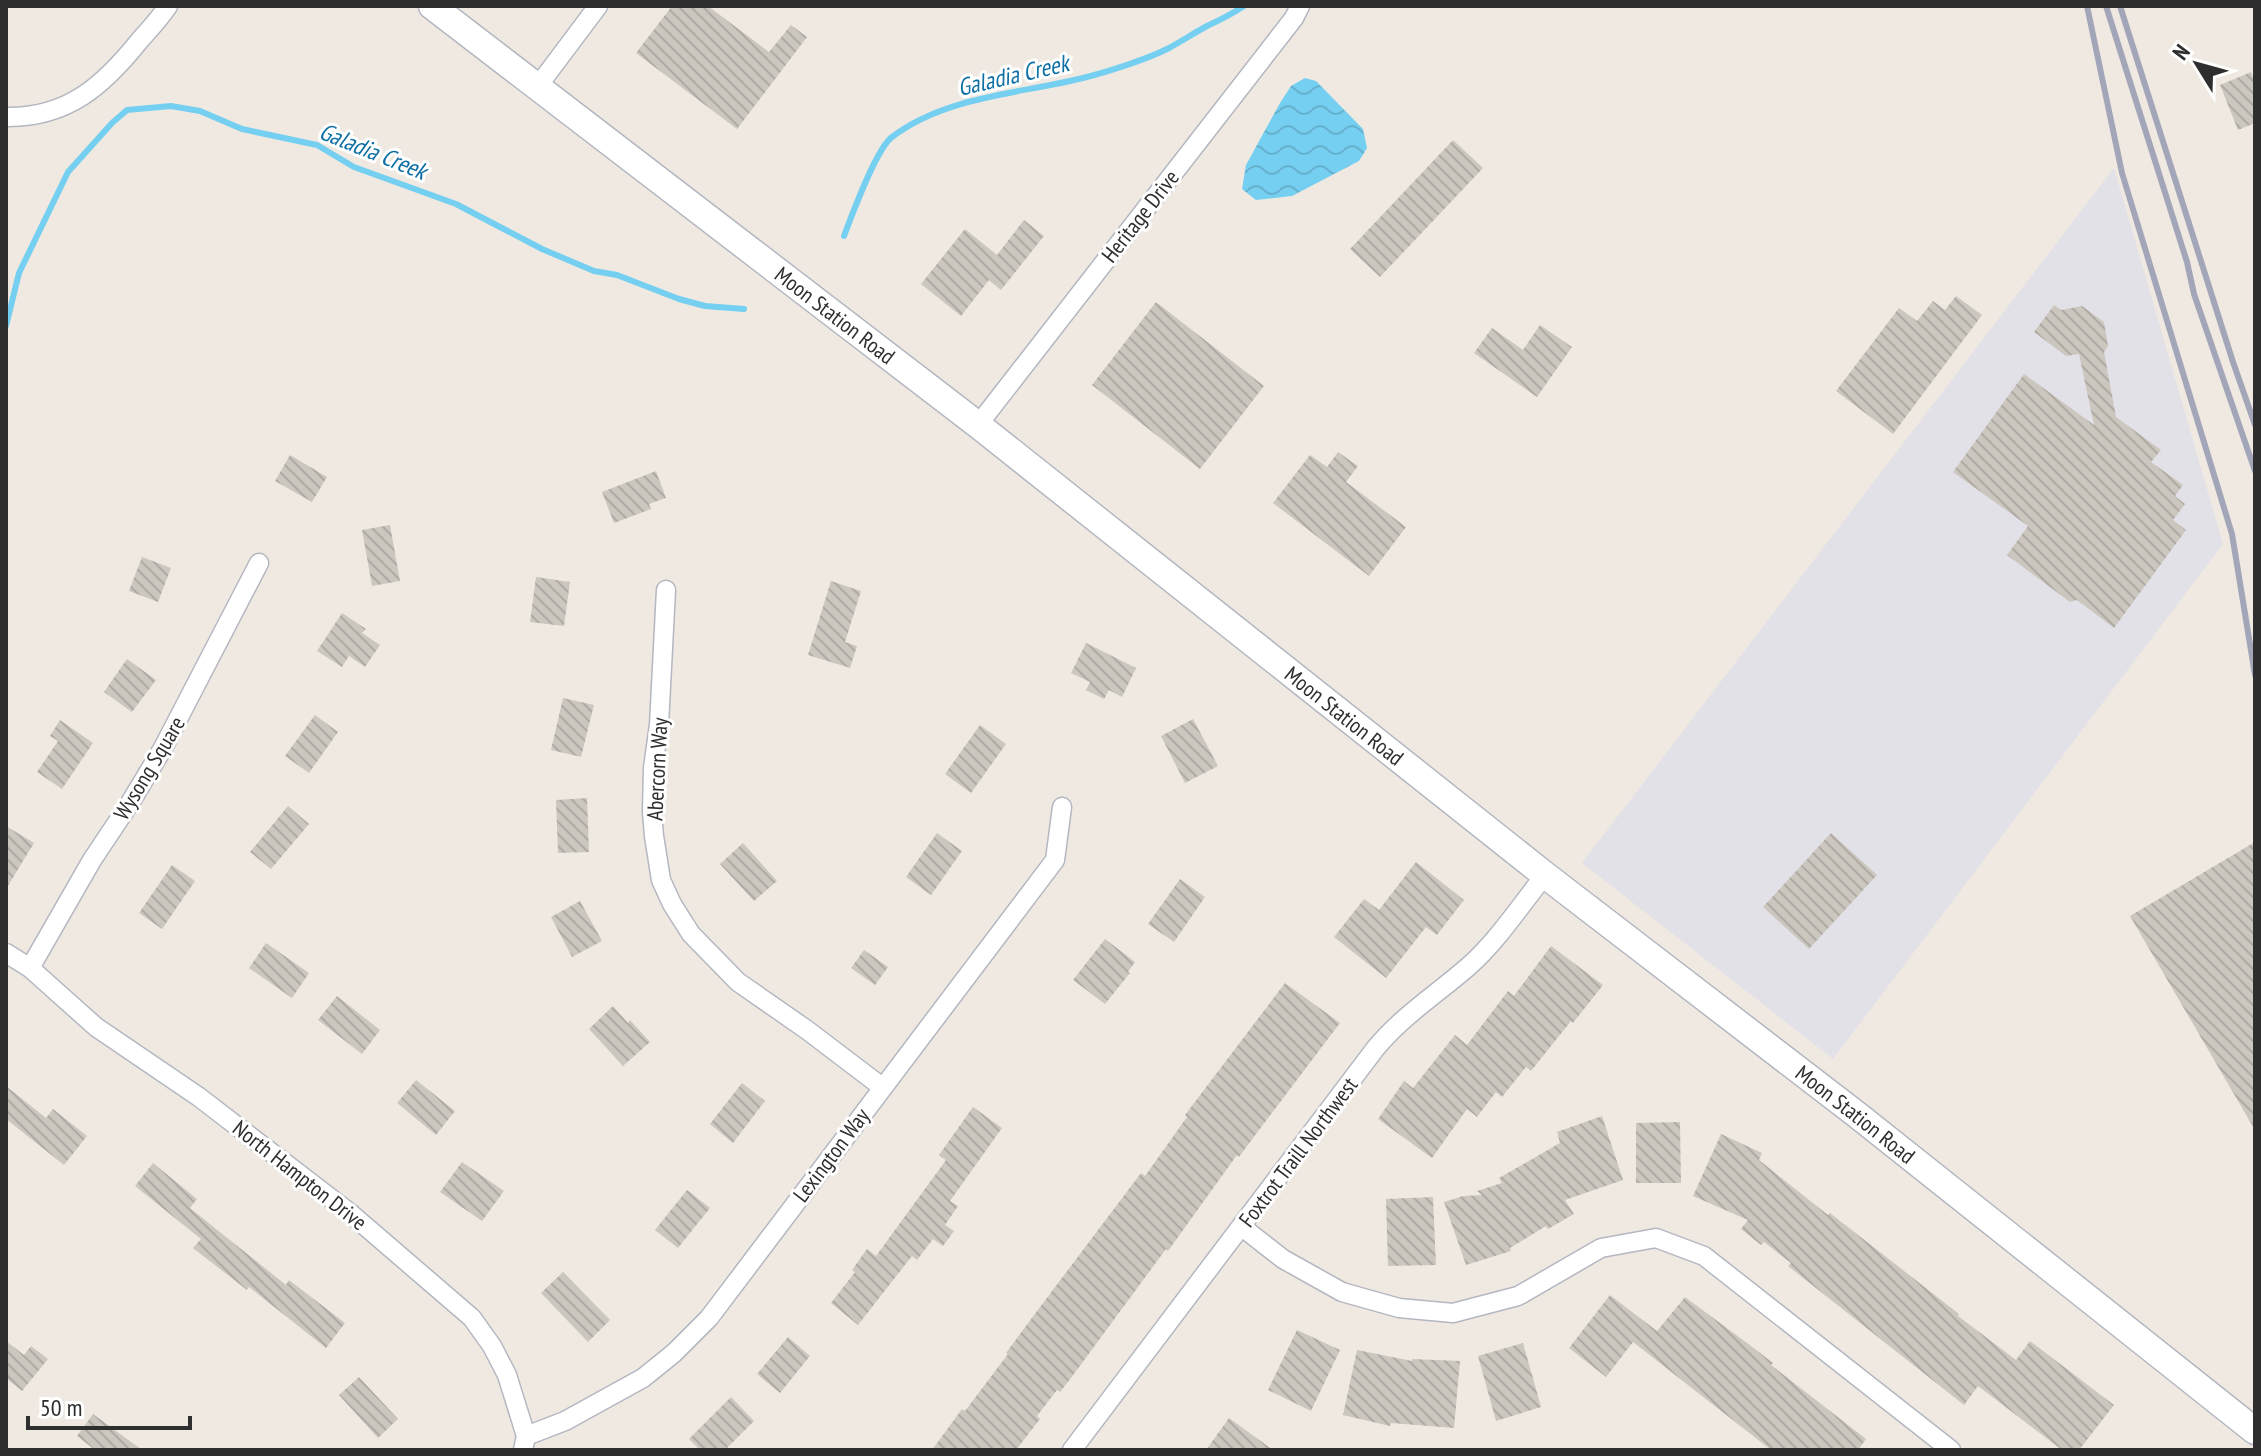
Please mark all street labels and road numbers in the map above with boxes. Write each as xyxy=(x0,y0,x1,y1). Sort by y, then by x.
street label: Heritage Drive xyxy=(1095,164,1185,268)
street label: Moon Station Road xyxy=(769,260,901,370)
street label: Moon Station Road xyxy=(1279,660,1409,771)
street label: Wysong Square xyxy=(107,711,191,825)
street label: Abercorn Way xyxy=(640,716,674,821)
street label: Moon Station Road xyxy=(1790,1059,1921,1170)
street label: Foxtrot Traill Northwest xyxy=(1233,1072,1363,1232)
street label: Lexington Way xyxy=(787,1102,876,1207)
street label: North Hampton Drive xyxy=(227,1114,373,1236)

